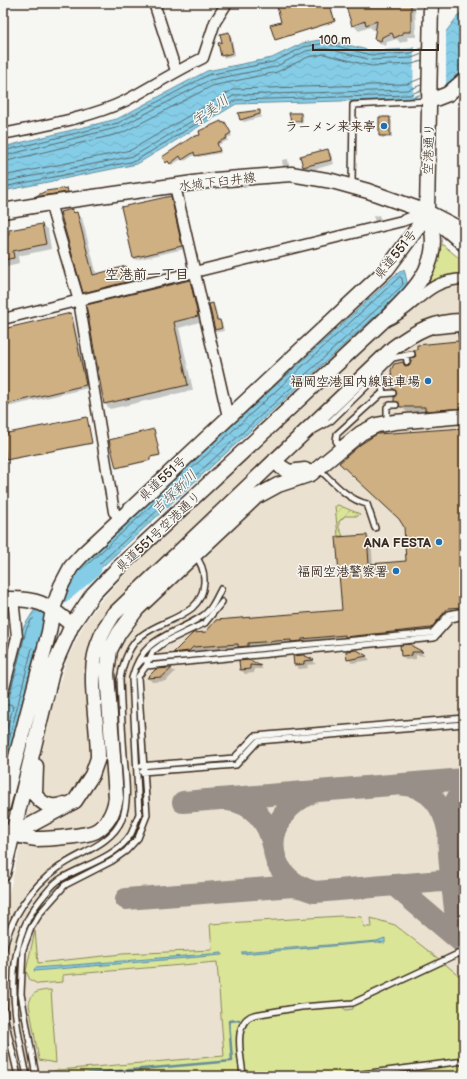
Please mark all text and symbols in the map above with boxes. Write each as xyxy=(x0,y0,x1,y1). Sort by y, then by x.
scale bar xyxy=(313,26,438,52)
text: 100 m xyxy=(319,33,351,48)
water label: 宇美川 xyxy=(188,91,232,130)
place label: ラーメン来来亭 xyxy=(285,119,376,135)
marker: ラーメン来来亭 xyxy=(379,121,389,131)
street label: 空港通り xyxy=(420,123,438,175)
street label: 水城下臼井線 xyxy=(177,169,258,195)
street label: 県道551号 xyxy=(371,227,421,283)
district label: 空港前一丁目 xyxy=(105,266,189,283)
place label: 福岡空港国内線駐車場 xyxy=(290,374,420,390)
marker: 福岡空港国内線駐車場 xyxy=(423,376,433,386)
street label: 県道551号 xyxy=(136,453,190,505)
water label: 吉塚新川 xyxy=(148,467,200,518)
street label: 県道551号空港通り xyxy=(113,488,205,575)
place label: ANA FESTA xyxy=(363,535,431,551)
marker: ANA FESTA xyxy=(434,537,444,547)
place label: 福岡空港警察署 xyxy=(297,564,388,580)
marker: 福岡空港警察署 xyxy=(391,566,401,576)

